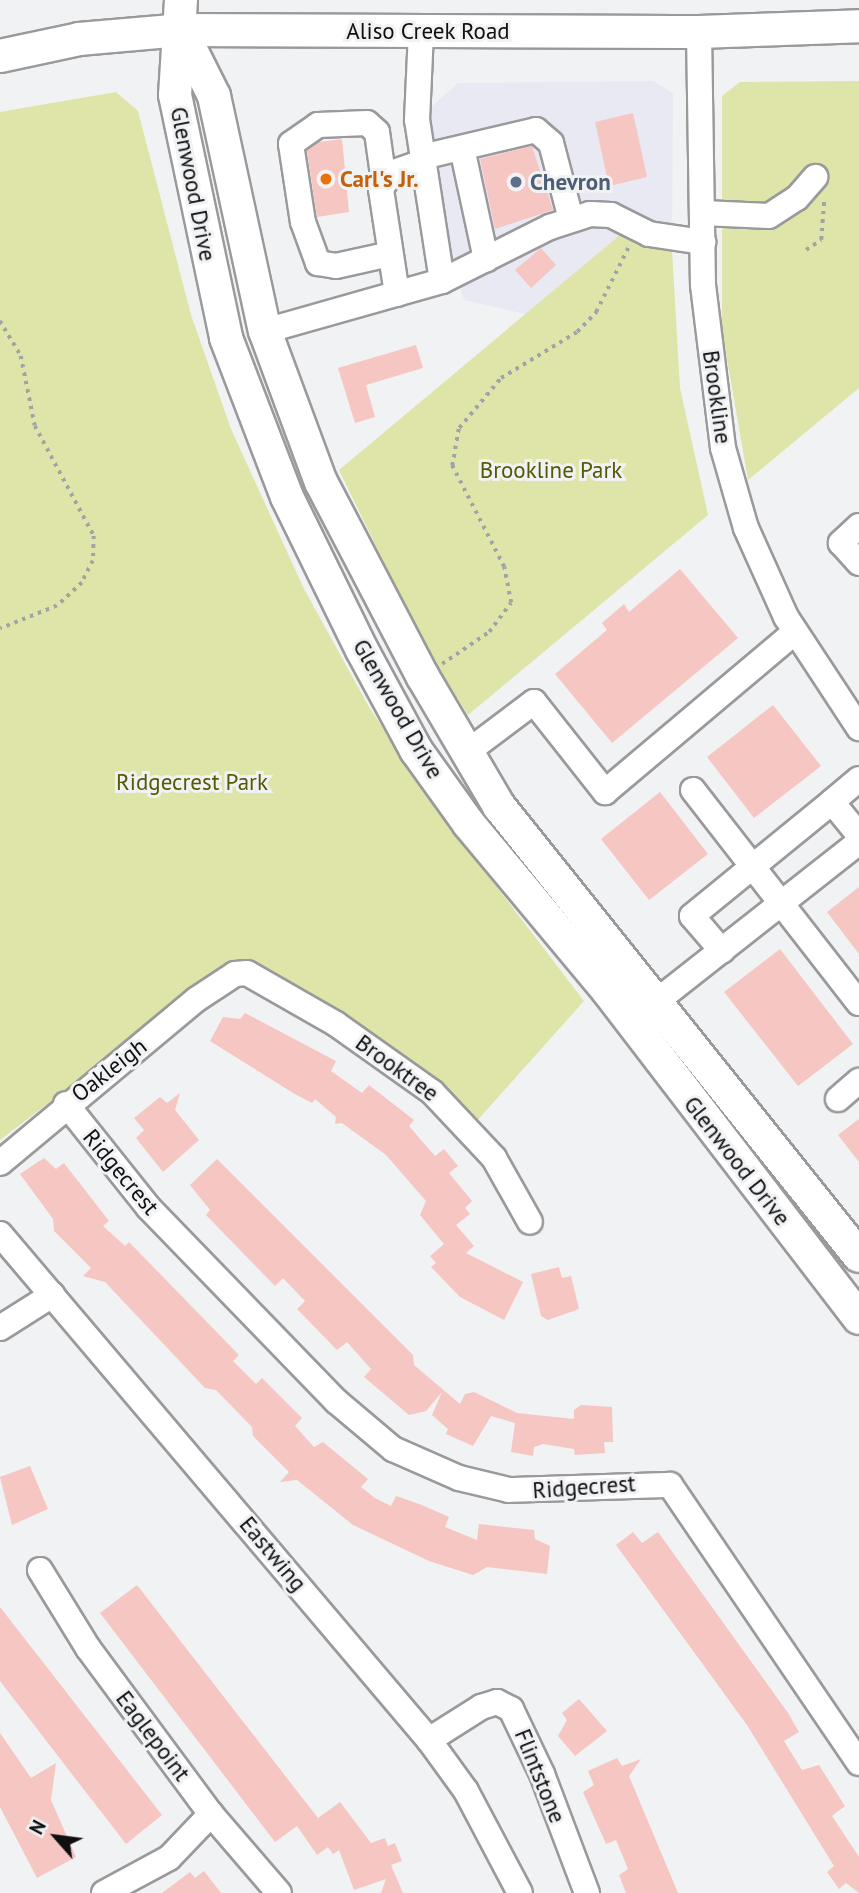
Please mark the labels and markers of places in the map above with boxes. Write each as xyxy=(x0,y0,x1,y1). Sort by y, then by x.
place label: Carl's Jr. xyxy=(340,165,419,193)
place label: Chevron xyxy=(530,168,611,196)
marker: Carl's Jr. xyxy=(318,171,334,187)
marker: Chevron xyxy=(508,174,524,190)

